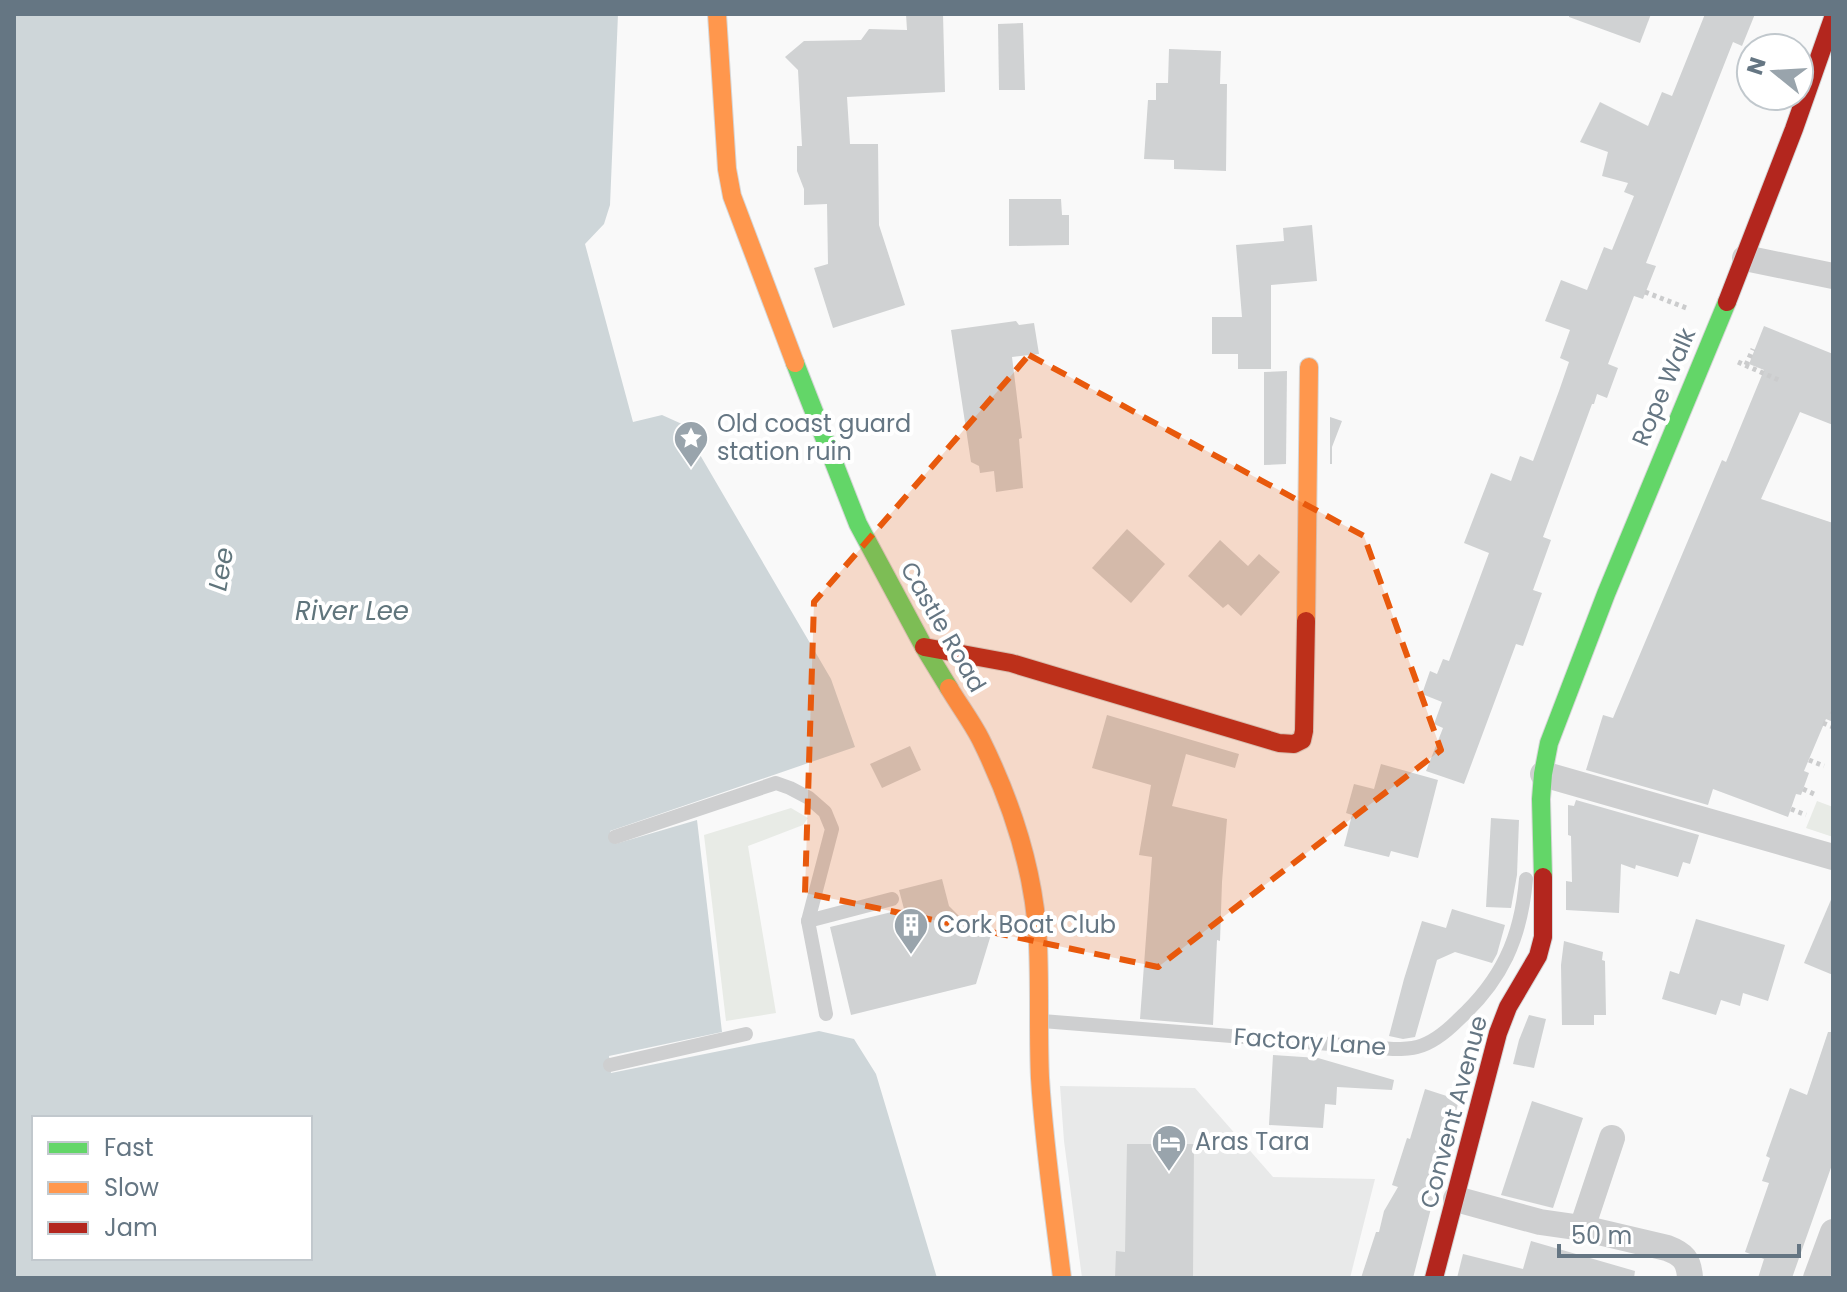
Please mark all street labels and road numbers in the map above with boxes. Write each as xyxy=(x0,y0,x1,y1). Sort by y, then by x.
street label: Rope Walk xyxy=(1624,322,1703,451)
street label: Castle Road xyxy=(893,555,994,698)
street label: Convent Avenue xyxy=(1412,1012,1495,1212)
street label: Factory Lane xyxy=(1233,1020,1387,1063)

